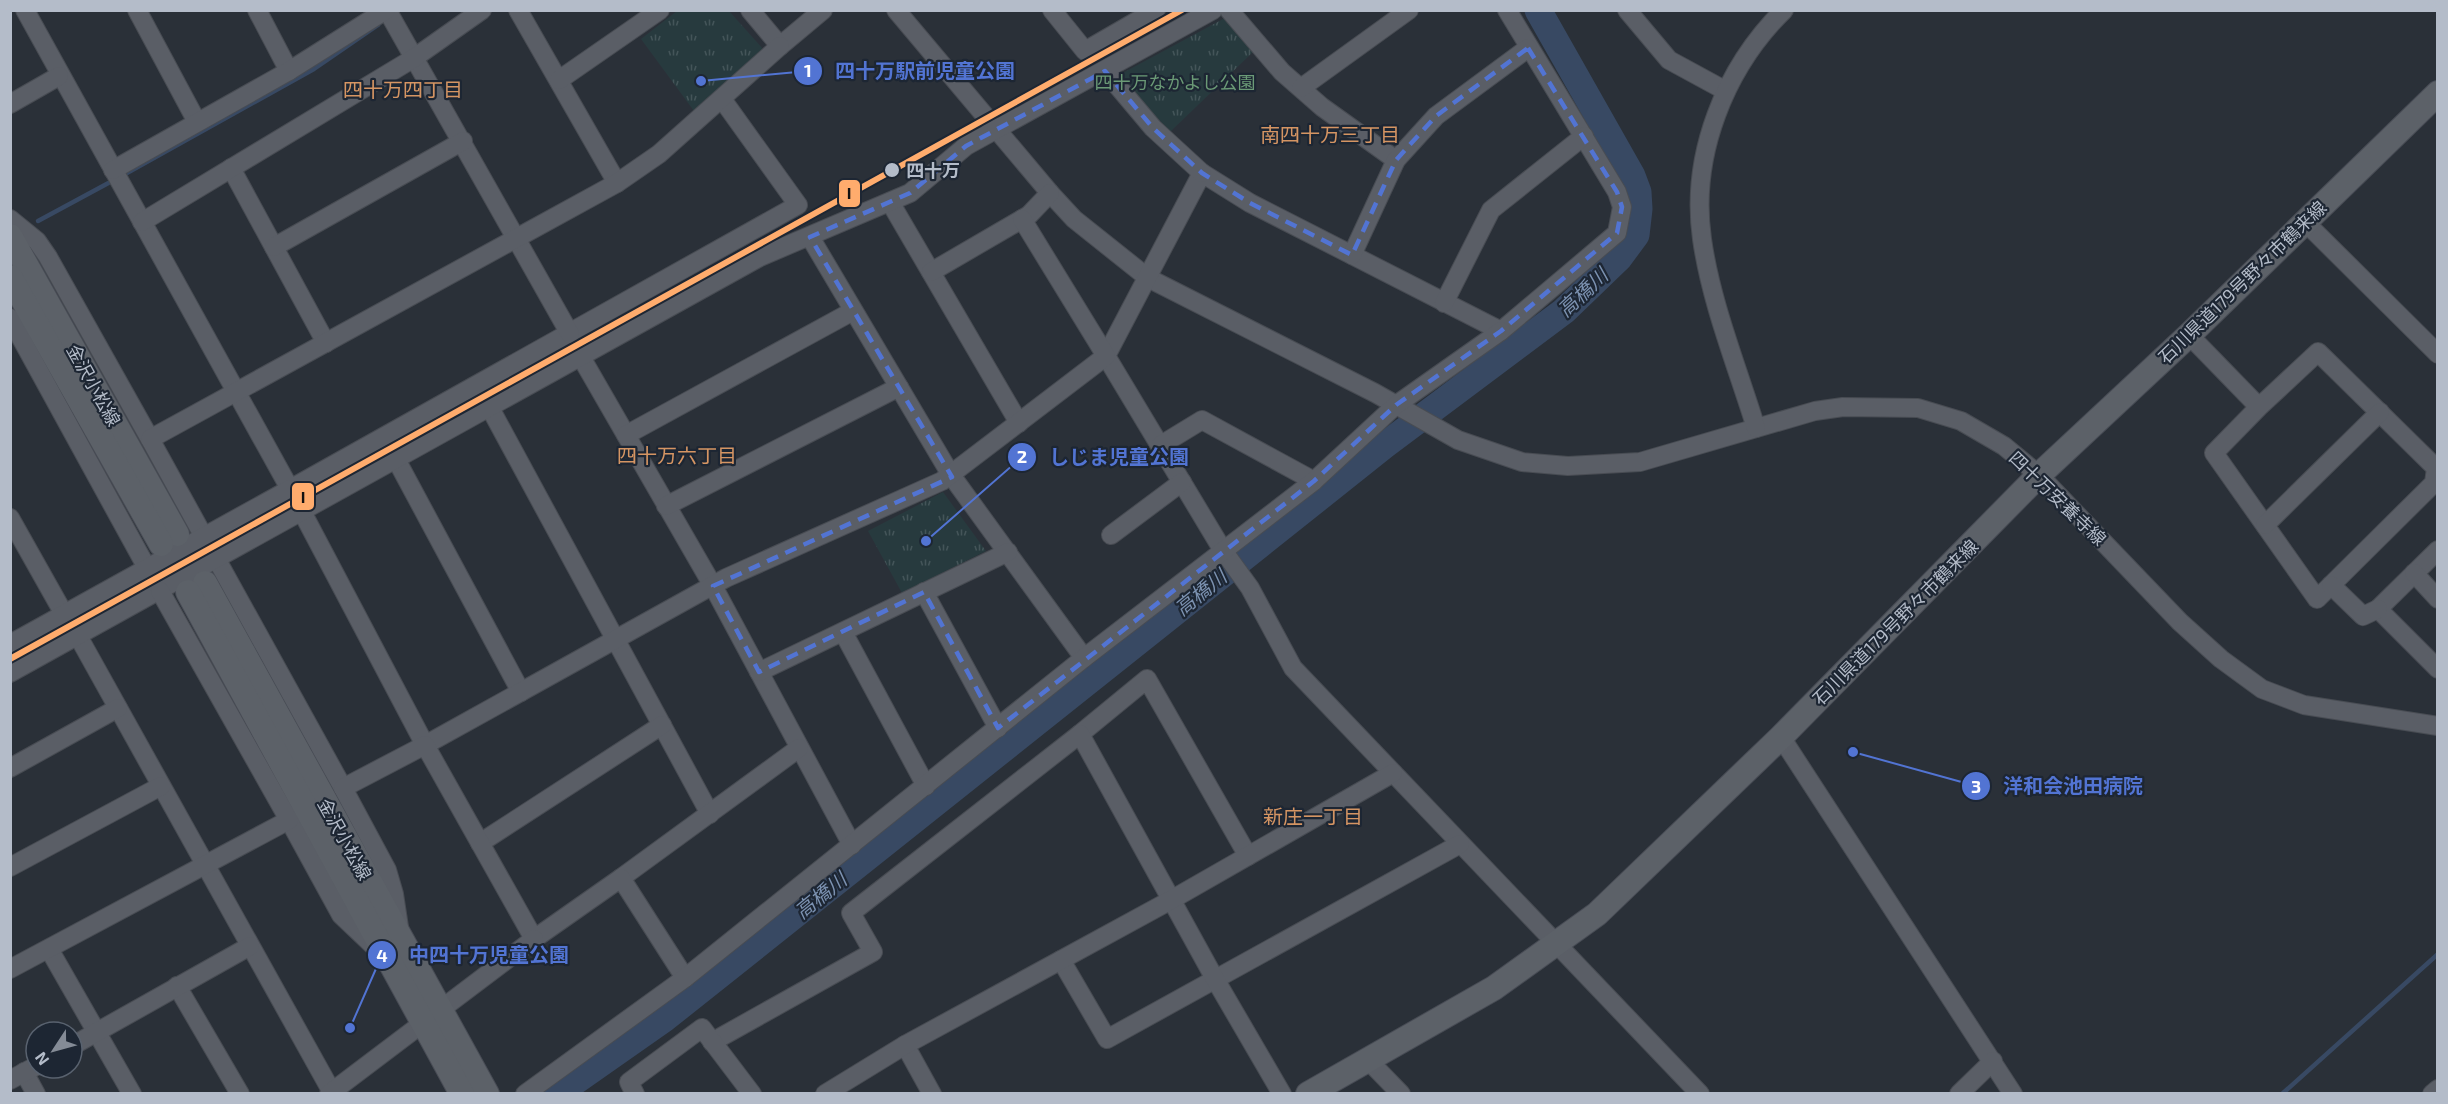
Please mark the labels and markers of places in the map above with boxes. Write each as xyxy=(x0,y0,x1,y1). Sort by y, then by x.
callout: 四十万駅前児童公園 xyxy=(793,52,1027,90)
place label: 四十万 xyxy=(906,159,960,181)
marker: 四十万 xyxy=(883,161,901,179)
callout: しじま児童公園 xyxy=(1007,438,1201,476)
callout: 洋和会池田病院 xyxy=(1961,767,2155,805)
callout: 中四十万児童公園 xyxy=(367,936,581,974)

